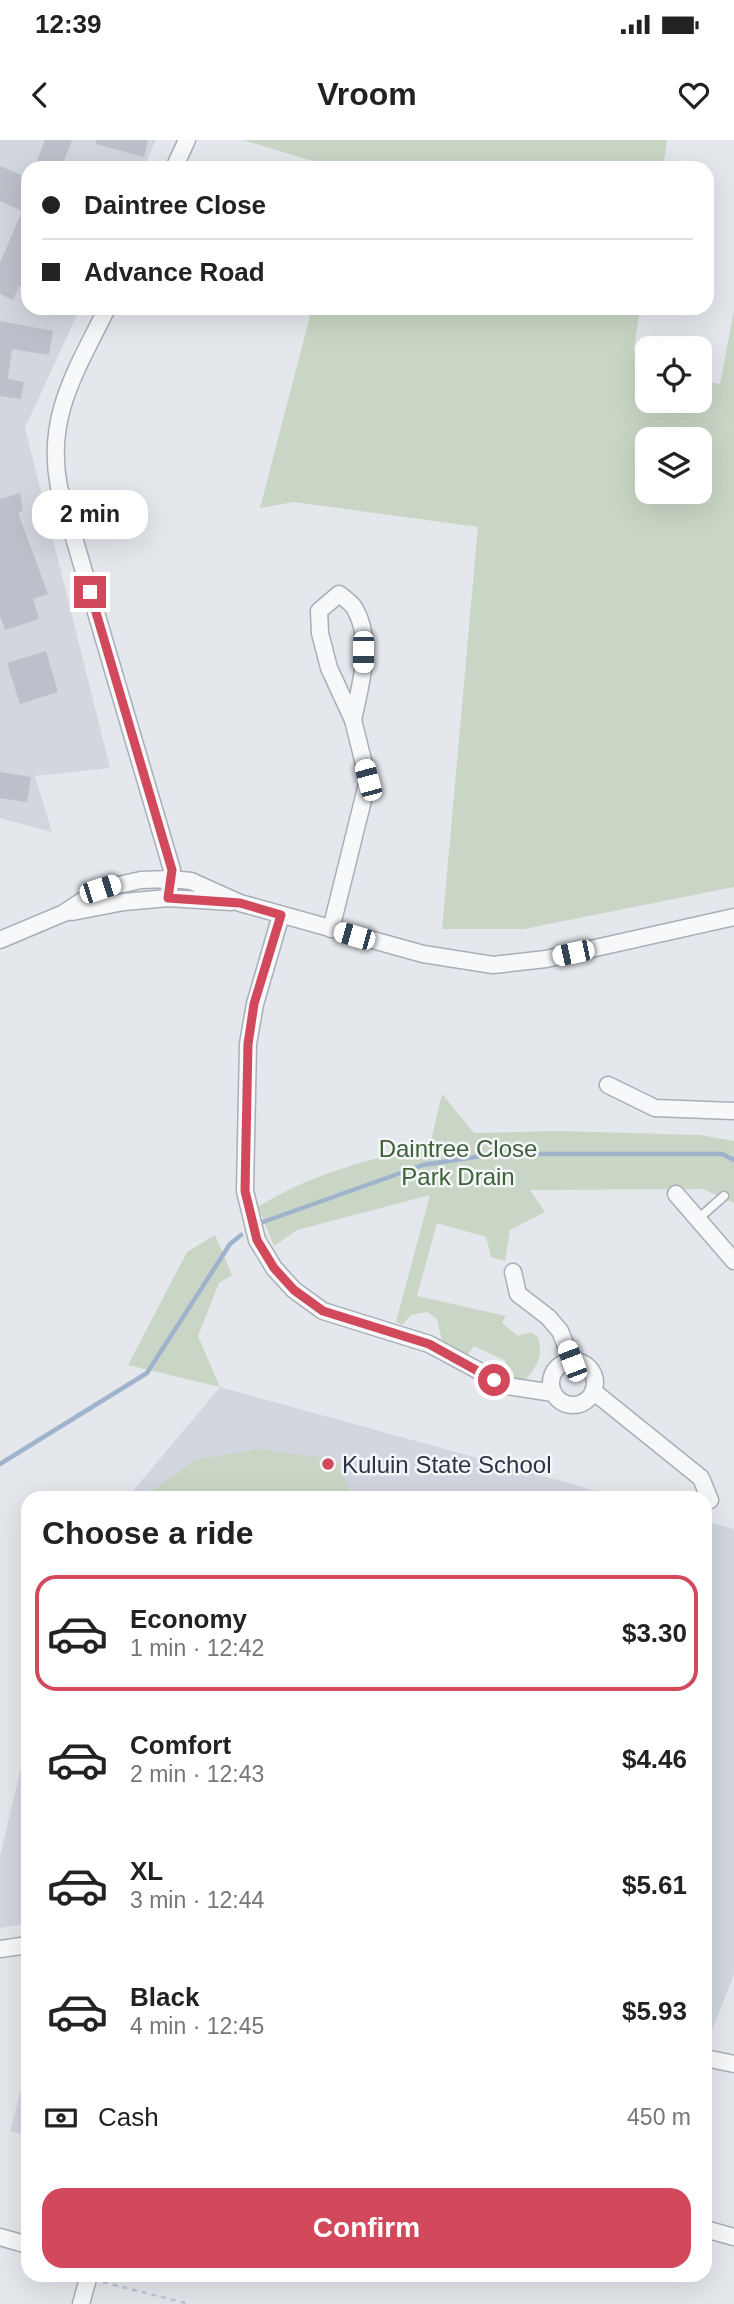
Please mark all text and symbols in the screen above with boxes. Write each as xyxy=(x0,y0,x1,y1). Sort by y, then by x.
text: 12:39 xyxy=(35,9,102,39)
icon: back xyxy=(21,76,59,114)
text: Vroom xyxy=(317,76,417,112)
icon: heart xyxy=(675,76,713,114)
text: Daintree Close xyxy=(84,190,266,220)
text: Advance Road xyxy=(84,257,265,287)
map controls xyxy=(635,336,712,504)
button: locate xyxy=(635,336,712,413)
button: layers xyxy=(635,427,712,504)
callout: 2 min xyxy=(32,490,148,540)
text: 2 min xyxy=(60,501,120,527)
route end xyxy=(74,576,106,608)
car xyxy=(353,631,374,673)
car xyxy=(353,757,384,803)
car xyxy=(77,873,124,905)
car xyxy=(331,920,378,952)
car xyxy=(551,938,596,968)
park label: Daintree Close Park Drain xyxy=(379,1135,537,1190)
car xyxy=(555,1338,590,1384)
route start xyxy=(478,1364,510,1396)
place label: Kuluin State School xyxy=(342,1451,551,1478)
marker: Kuluin State School xyxy=(320,1456,336,1472)
text: Choose a ride xyxy=(42,1515,254,1551)
icon: car xyxy=(46,1602,109,1665)
text: Economy xyxy=(130,1604,247,1634)
text: $3.30 xyxy=(622,1618,687,1648)
text: 1 min · 12:42 xyxy=(130,1635,264,1661)
icon: car xyxy=(46,1728,109,1791)
text: Comfort xyxy=(130,1730,231,1760)
text: $4.46 xyxy=(622,1744,687,1774)
text: 2 min · 12:43 xyxy=(130,1761,264,1787)
icon: car xyxy=(46,1854,109,1917)
text: XL xyxy=(130,1856,163,1886)
text: $5.61 xyxy=(622,1870,687,1900)
text: 3 min · 12:44 xyxy=(130,1887,264,1913)
icon: car xyxy=(46,1980,109,2043)
text: Black xyxy=(130,1982,199,2012)
text: $5.93 xyxy=(622,1996,687,2026)
text: 4 min · 12:45 xyxy=(130,2013,264,2039)
icon: cash xyxy=(42,2099,80,2137)
text: Cash xyxy=(98,2102,159,2132)
text: 450 m xyxy=(627,2104,691,2130)
button: Confirm xyxy=(42,2188,691,2268)

